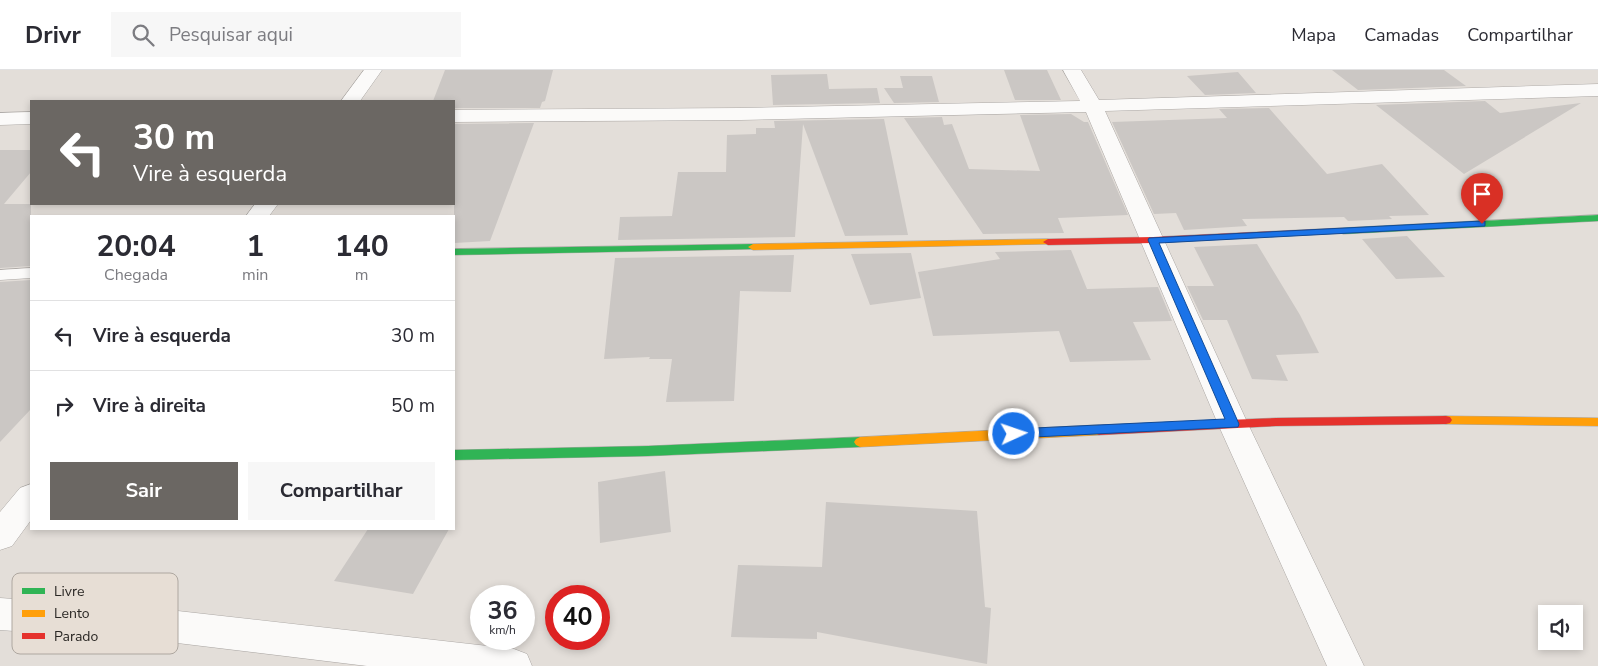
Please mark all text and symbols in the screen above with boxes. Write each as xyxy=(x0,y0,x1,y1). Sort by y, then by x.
search box xyxy=(111,12,461,57)
text: Drivr xyxy=(25,19,81,51)
icon: search xyxy=(129,21,157,49)
text: Pesquisar aqui xyxy=(169,22,293,48)
text: Mapa xyxy=(1291,23,1336,47)
text: Camadas xyxy=(1364,23,1439,47)
text: Compartilhar xyxy=(1467,23,1573,47)
text: 30 m xyxy=(133,114,215,161)
icon: left xyxy=(50,120,115,185)
text: Vire à esquerda xyxy=(133,159,287,189)
pin xyxy=(1461,173,1503,224)
icon: arrive xyxy=(1468,180,1496,208)
text: 20:04 xyxy=(96,226,176,267)
text: 1 xyxy=(246,226,264,267)
text: 140 xyxy=(335,226,389,267)
text: Chegada xyxy=(104,264,168,286)
text: min xyxy=(242,264,268,286)
text: m xyxy=(355,264,369,286)
icon: left xyxy=(50,322,78,350)
text: Vire à esquerda xyxy=(93,323,231,349)
text: 30 m xyxy=(391,323,435,349)
icon: right xyxy=(50,392,78,420)
text: Vire à direita xyxy=(93,393,206,419)
text: 50 m xyxy=(391,393,435,419)
position arrow xyxy=(987,407,1039,459)
button: Sair xyxy=(50,462,238,520)
button: Compartilhar xyxy=(248,462,435,520)
legend xyxy=(12,573,178,654)
text: Livre xyxy=(54,582,84,601)
speed limit sign: 40 xyxy=(545,585,610,650)
text: 36 xyxy=(487,594,518,628)
text: Lento xyxy=(54,604,90,623)
map controls xyxy=(1538,605,1583,650)
button: sound xyxy=(1538,605,1583,650)
text: km/h xyxy=(489,622,516,638)
text: Parado xyxy=(54,627,98,646)

